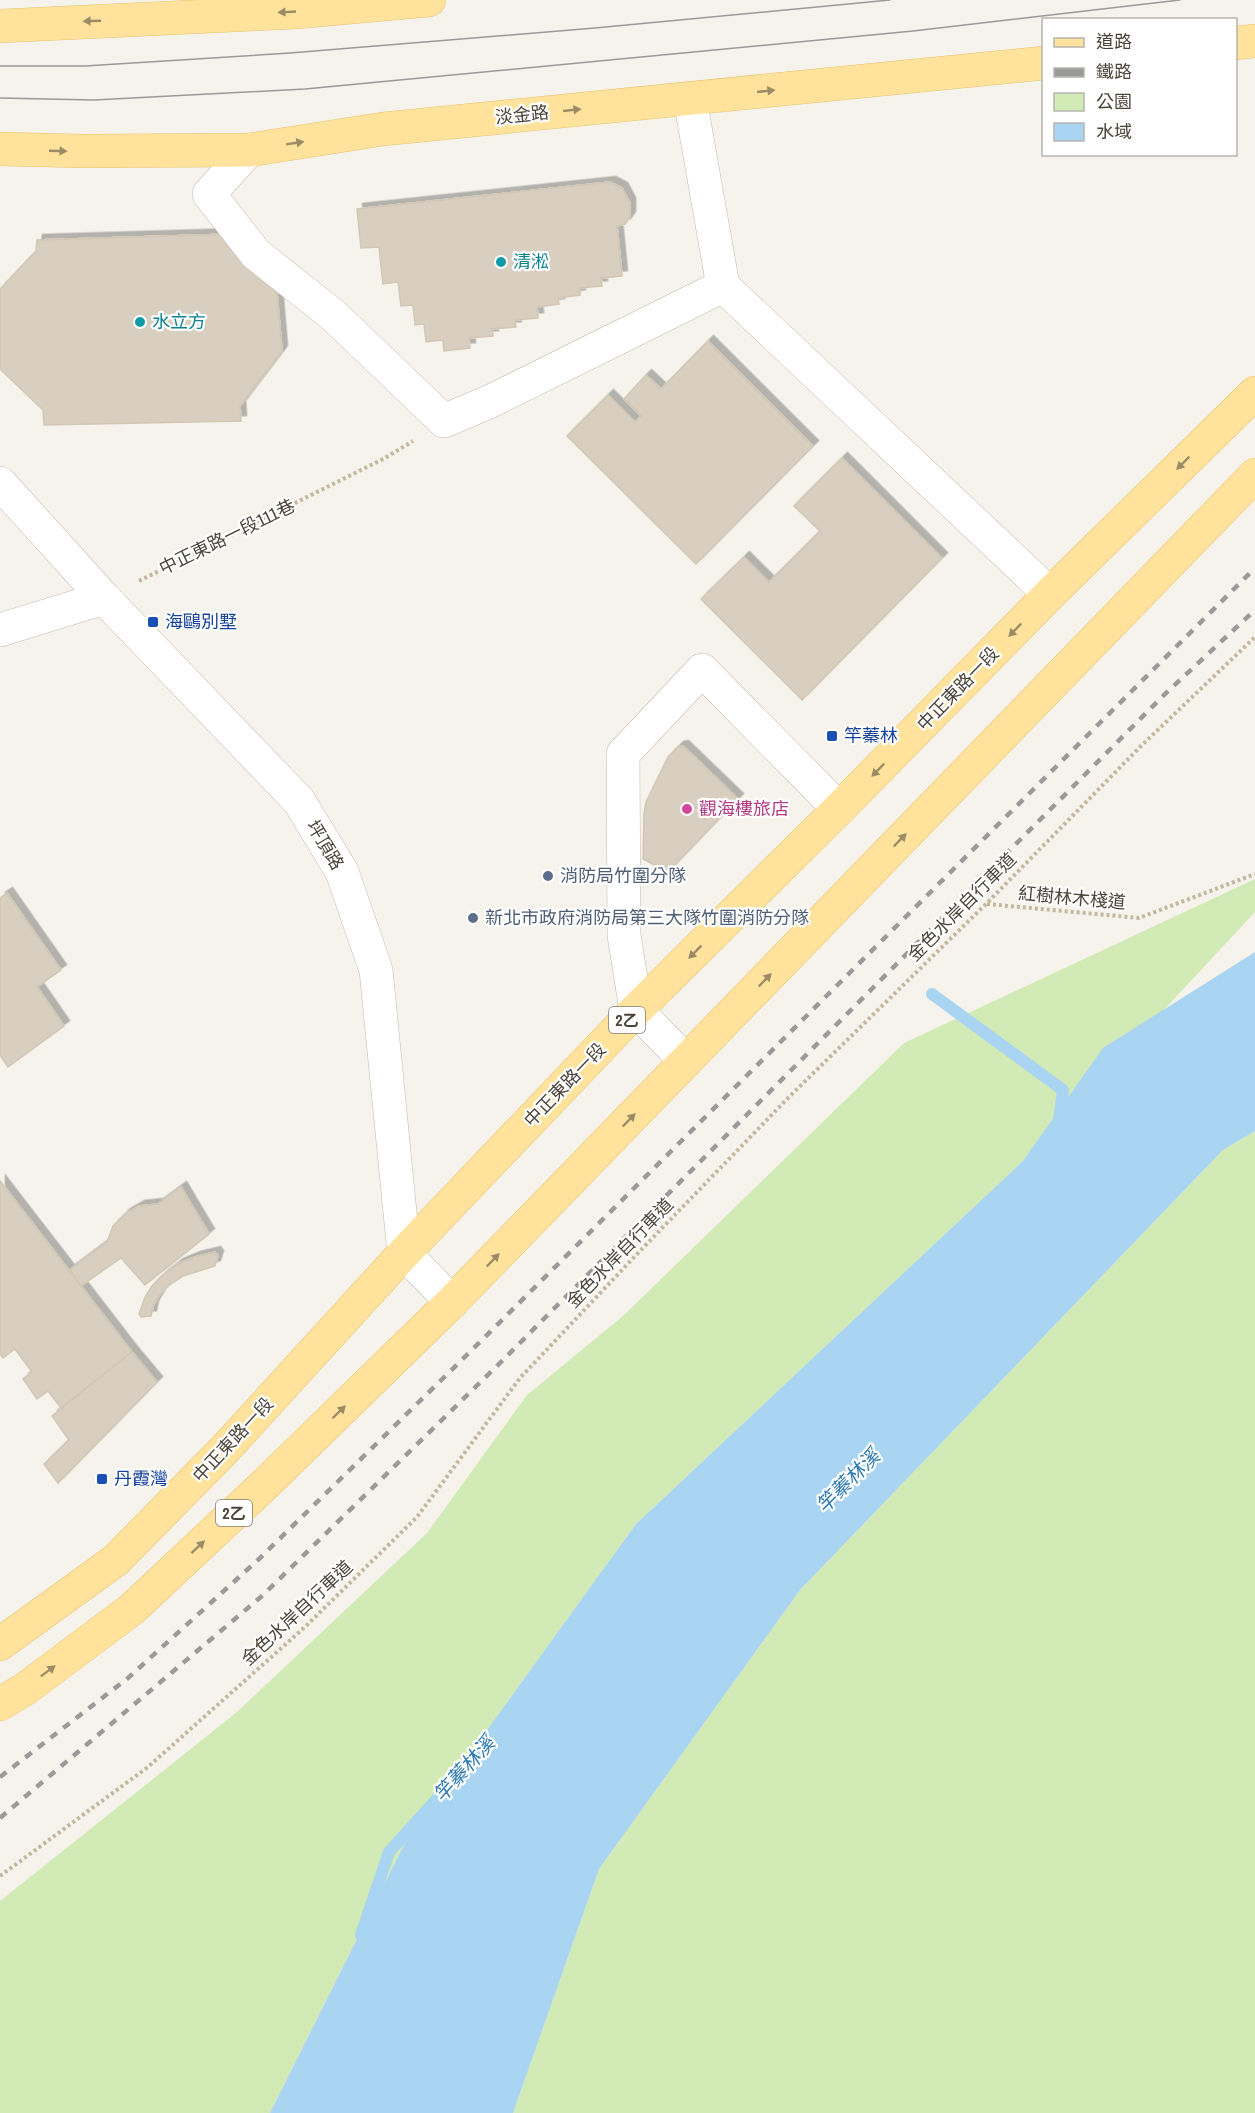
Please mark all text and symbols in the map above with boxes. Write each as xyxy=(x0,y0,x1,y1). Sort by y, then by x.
one-way arrow xyxy=(278,8,297,17)
one-way arrow xyxy=(83,16,102,25)
legend xyxy=(1042,18,1237,156)
text: 道路 xyxy=(1096,29,1132,54)
text: 鐵路 xyxy=(1096,59,1132,84)
one-way arrow xyxy=(757,86,776,96)
text: 公園 xyxy=(1096,89,1132,114)
street label: 淡金路 xyxy=(494,99,550,130)
one-way arrow xyxy=(562,105,581,115)
text: 水域 xyxy=(1096,119,1132,144)
one-way arrow xyxy=(286,138,305,147)
one-way arrow xyxy=(49,146,68,155)
place label: 清淞 xyxy=(513,249,549,274)
marker: 清淞 xyxy=(494,255,508,269)
place label: 水立方 xyxy=(152,309,206,334)
marker: 水立方 xyxy=(133,315,147,329)
one-way arrow xyxy=(1176,456,1190,470)
street label: 中正東路一段111巷 xyxy=(155,493,299,580)
place label: 海鷗別墅 xyxy=(165,609,237,634)
marker: 海鷗別墅 xyxy=(146,615,160,629)
one-way arrow xyxy=(1008,623,1022,637)
street label: 中正東路一段 xyxy=(911,641,1004,736)
place label: 竿蓁林 xyxy=(844,723,898,748)
marker: 竿蓁林 xyxy=(825,729,839,743)
one-way arrow xyxy=(872,762,886,776)
place label: 觀海樓旅店 xyxy=(699,796,789,821)
marker: 觀海樓旅店 xyxy=(680,802,694,816)
street label: 坪頂路 xyxy=(301,815,350,874)
one-way arrow xyxy=(893,834,907,848)
street label: 金色水岸自行車道 xyxy=(902,847,1021,966)
place label: 消防局竹圍分隊 xyxy=(560,863,686,888)
marker: 消防局竹圍分隊 xyxy=(541,869,555,883)
street label: 紅樹林木棧道 xyxy=(1017,880,1127,915)
place label: 新北市政府消防局第三大隊竹圍消防分隊 xyxy=(485,905,809,930)
marker: 新北市政府消防局第三大隊竹圍消防分隊 xyxy=(466,911,480,925)
one-way arrow xyxy=(689,944,703,958)
one-way arrow xyxy=(757,974,771,988)
road number: 2乙 xyxy=(609,1007,645,1033)
street label: 中正東路一段 xyxy=(518,1037,611,1132)
one-way arrow xyxy=(621,1114,635,1128)
street label: 金色水岸自行車道 xyxy=(561,1192,679,1313)
one-way arrow xyxy=(485,1253,499,1267)
street label: 中正東路一段 xyxy=(187,1392,279,1488)
one-way arrow xyxy=(331,1405,346,1419)
water label: 竿蓁林溪 xyxy=(810,1441,888,1518)
place label: 丹霞灣 xyxy=(114,1466,168,1491)
marker: 丹霞灣 xyxy=(95,1472,109,1486)
road number: 2乙 xyxy=(216,1500,252,1526)
one-way arrow xyxy=(190,1541,205,1554)
street label: 金色水岸自行車道 xyxy=(235,1554,358,1671)
one-way arrow xyxy=(41,1666,56,1678)
water label: 竿蓁林溪 xyxy=(427,1728,502,1807)

